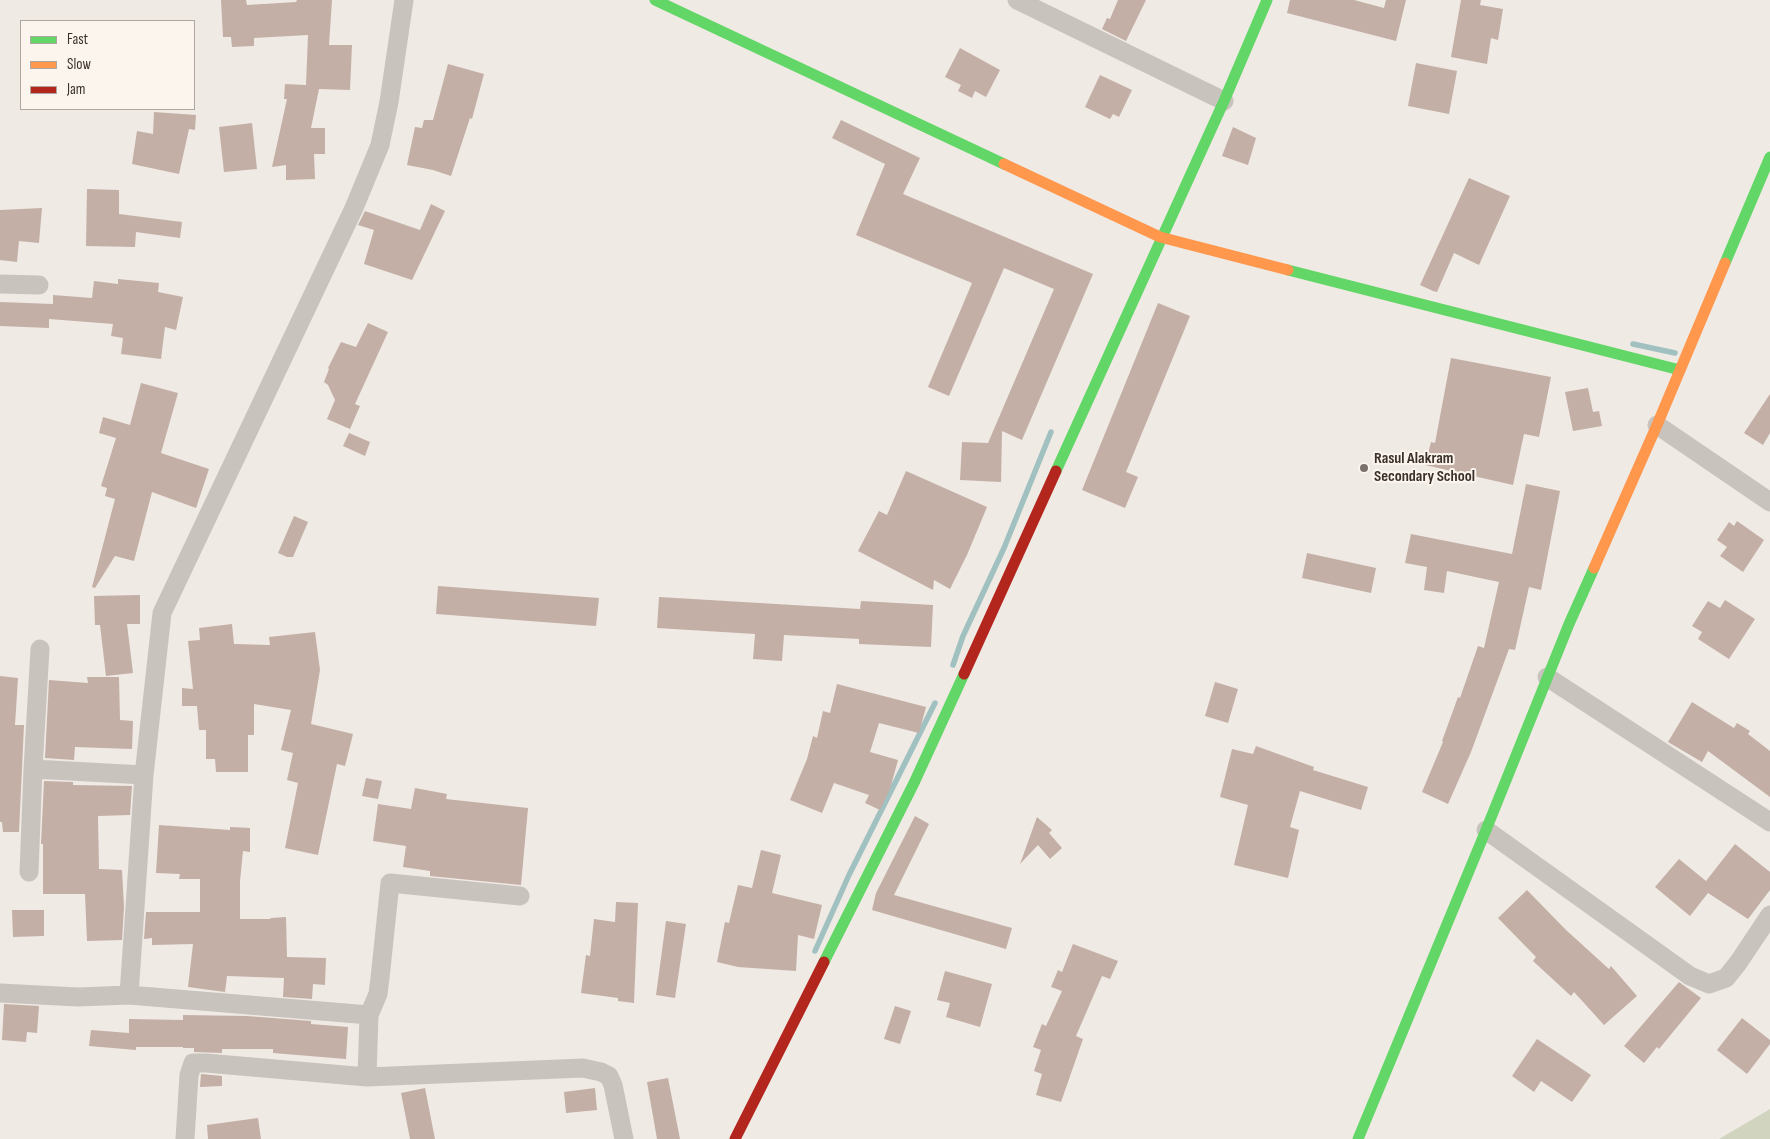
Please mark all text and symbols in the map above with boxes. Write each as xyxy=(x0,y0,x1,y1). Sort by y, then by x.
legend xyxy=(20,20,195,110)
text: Fast xyxy=(67,30,88,49)
text: Slow xyxy=(67,55,91,74)
text: Jam xyxy=(67,80,85,99)
place label: Rasul Alakram Secondary School xyxy=(1374,449,1475,487)
marker: Rasul Alakram Secondary School xyxy=(1358,462,1370,474)

